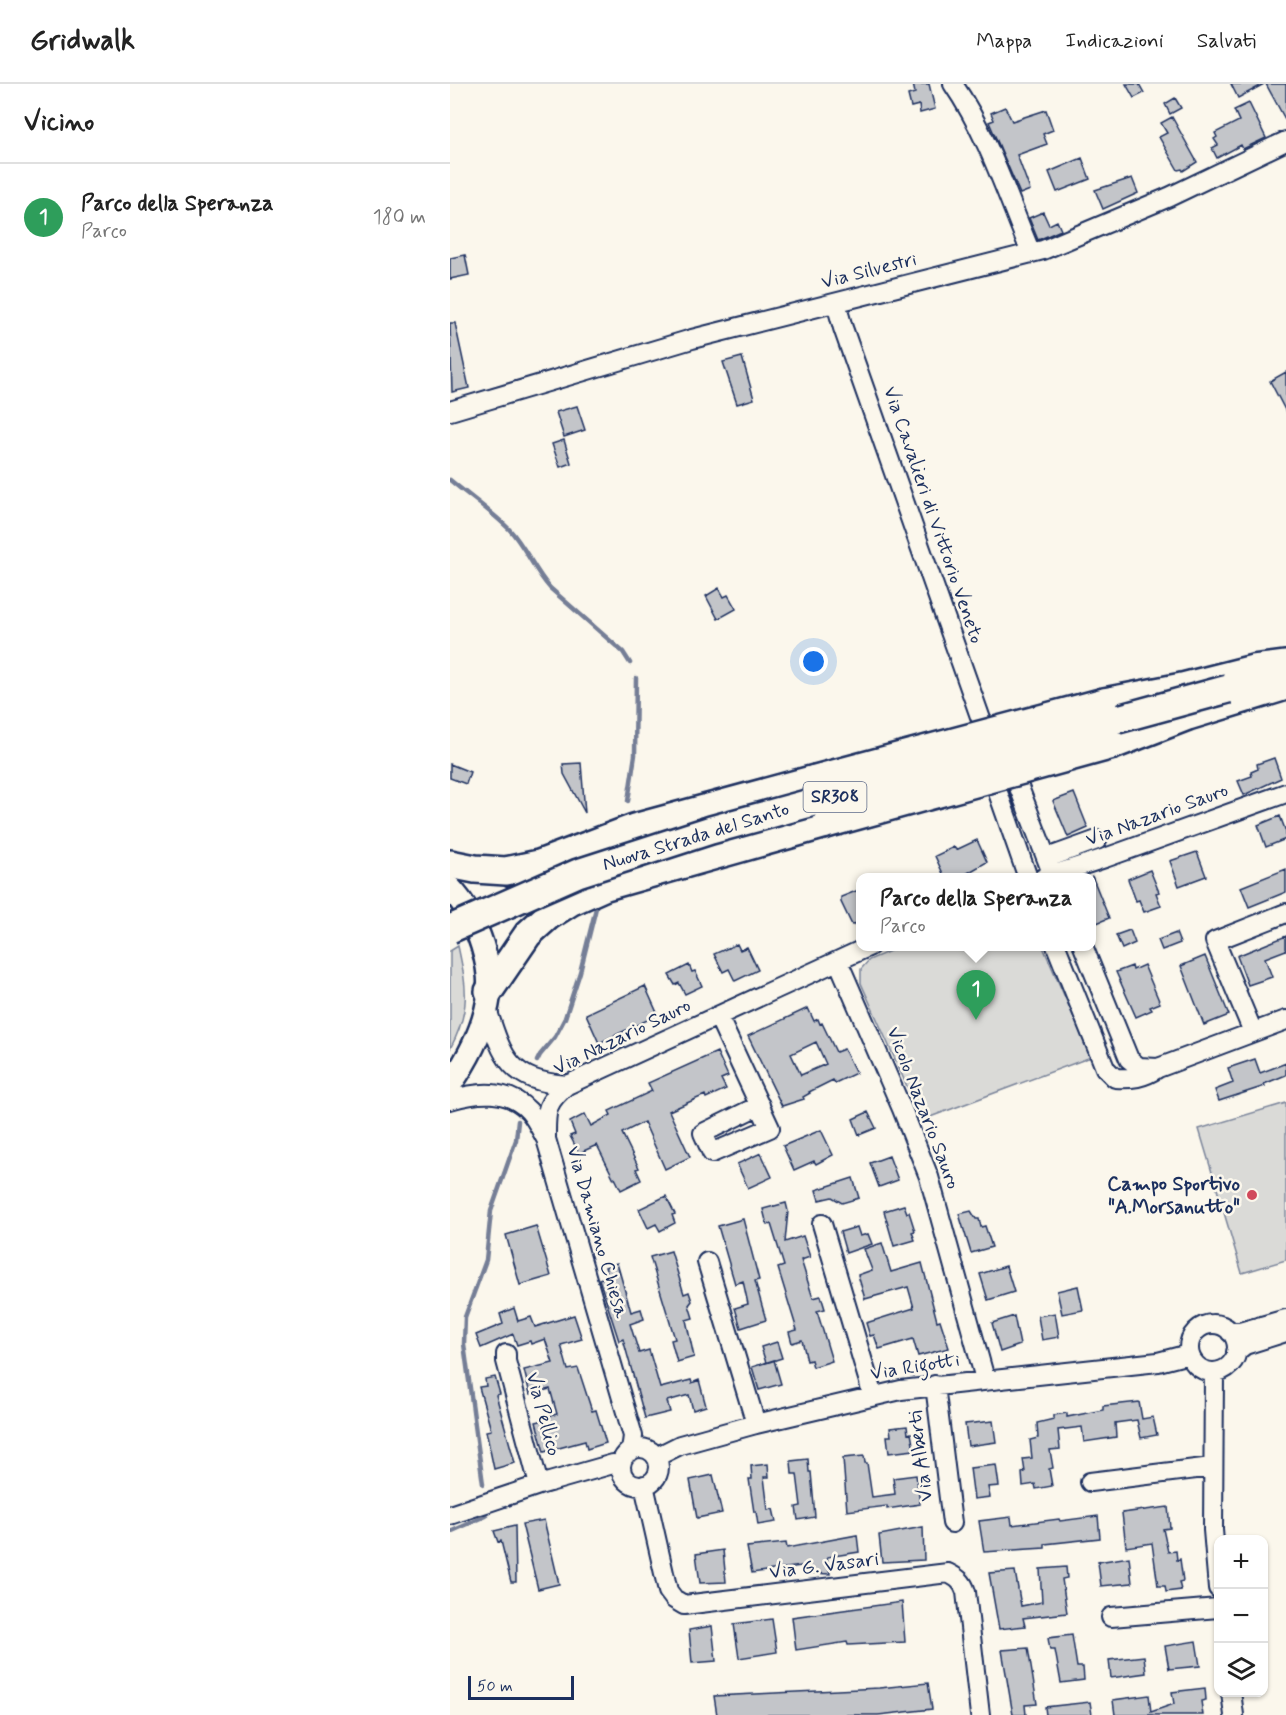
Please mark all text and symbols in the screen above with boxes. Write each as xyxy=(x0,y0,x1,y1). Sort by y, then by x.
text: Gridwalk xyxy=(30,23,135,60)
text: Mappa xyxy=(976,27,1032,55)
text: Indicazioni xyxy=(1065,27,1164,55)
text: Salvati xyxy=(1197,27,1256,55)
text: Vicino xyxy=(24,106,94,140)
text: Parco della Speranza xyxy=(81,190,274,218)
text: 1 xyxy=(39,204,48,231)
text: 180 m xyxy=(373,204,426,231)
text: Parco xyxy=(81,218,127,245)
street label: Via Silvestri xyxy=(818,246,920,296)
street label: Via Cavalieri di Vittorio Veneto xyxy=(876,383,990,647)
your location xyxy=(799,647,828,676)
street label: Via Nazario Sauro xyxy=(1082,777,1232,853)
road number: SR308 xyxy=(804,782,866,812)
street label: Nuova Strada del Santo xyxy=(599,796,793,878)
popup xyxy=(856,873,1096,951)
text: Parco della Speranza xyxy=(880,885,1072,913)
text: Parco xyxy=(880,913,926,940)
pin: 1 xyxy=(956,970,996,1020)
street label: Via Nazario Sauro xyxy=(549,992,695,1082)
street label: Vicolo Nazario Sauro xyxy=(880,1023,966,1193)
street label: Via Damiano Chiesa xyxy=(559,1143,635,1322)
place label: Campo Sportivo "A.Morsanutto" xyxy=(1107,1171,1240,1221)
marker: Campo Sportivo "A.Morsanutto" xyxy=(1245,1188,1259,1202)
street label: Via Rigotti xyxy=(868,1347,962,1389)
street label: Via Pellico xyxy=(519,1369,567,1459)
street label: Via Alberti xyxy=(902,1409,940,1503)
map controls xyxy=(1214,1535,1268,1697)
button: + xyxy=(1214,1535,1268,1589)
street label: Via G. Vasari xyxy=(768,1546,880,1586)
button: − xyxy=(1214,1589,1268,1643)
button: layers xyxy=(1214,1643,1268,1697)
scale bar xyxy=(468,1673,574,1700)
text: 50 m xyxy=(477,1676,513,1697)

